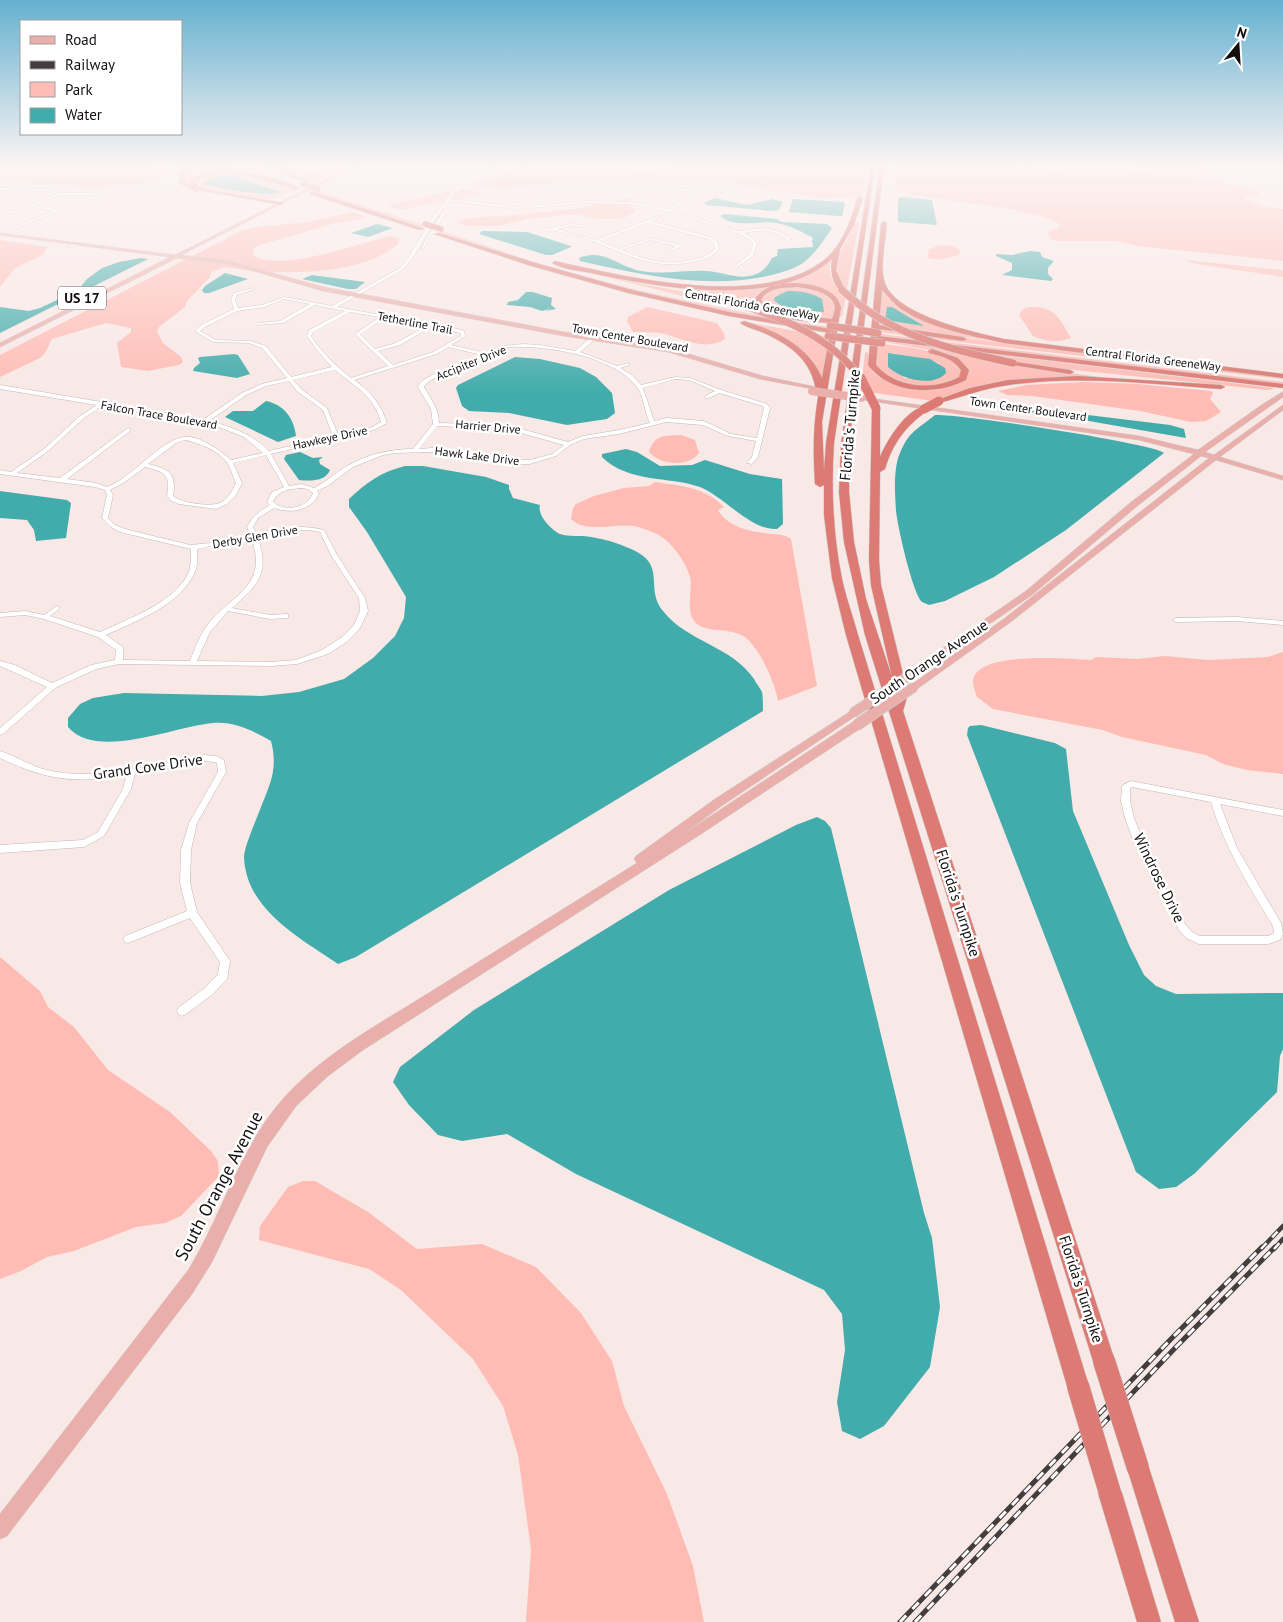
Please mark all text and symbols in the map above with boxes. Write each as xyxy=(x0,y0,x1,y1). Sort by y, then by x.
legend xyxy=(20,20,182,135)
north arrow xyxy=(1213,20,1263,70)
text: N xyxy=(1235,23,1249,43)
text: Road xyxy=(65,30,97,49)
text: Railway xyxy=(65,55,115,74)
text: Park xyxy=(65,80,93,99)
text: Water xyxy=(65,105,102,124)
street label: Central Florida GreeneWay xyxy=(684,285,821,324)
road number: US 17 xyxy=(58,286,106,310)
street label: Tetherline Trail xyxy=(376,308,455,337)
street label: Town Center Boulevard xyxy=(571,320,689,355)
street label: Accipiter Drive xyxy=(433,342,508,383)
street label: Central Florida GreeneWay xyxy=(1085,343,1222,374)
street label: Florida's Turnpike xyxy=(835,368,864,481)
street label: Town Center Boulevard xyxy=(969,393,1088,424)
street label: Falcon Trace Boulevard xyxy=(100,397,219,432)
street label: Harrier Drive xyxy=(455,416,521,437)
street label: Hawkeye Drive xyxy=(291,422,369,453)
street label: Hawk Lake Drive xyxy=(434,443,520,468)
street label: Derby Glen Drive xyxy=(211,522,299,551)
street label: South Orange Avenue xyxy=(866,615,991,708)
street label: Grand Cove Drive xyxy=(92,749,204,784)
street label: Windrose Drive xyxy=(1130,830,1189,926)
street label: Florida's Turnpike xyxy=(932,847,985,959)
street label: South Orange Avenue xyxy=(169,1107,268,1265)
street label: Florida's Turnpike xyxy=(1055,1233,1108,1345)

